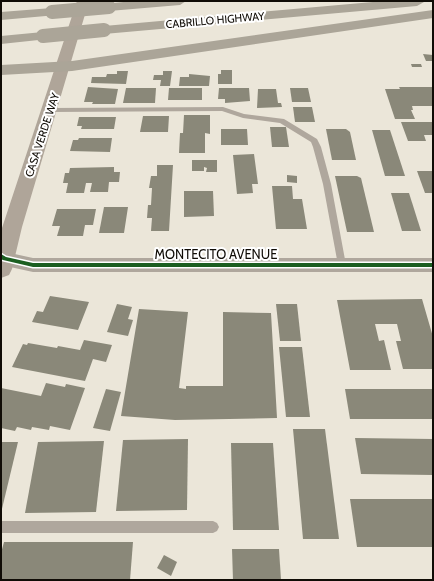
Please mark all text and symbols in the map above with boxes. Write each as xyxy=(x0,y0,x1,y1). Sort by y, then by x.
street label: CABRILLO HIGHWAY xyxy=(165,9,266,31)
street label: CASA VERDE WAY xyxy=(22,90,62,179)
street label: MONTECITO AVENUE xyxy=(155,246,277,262)

